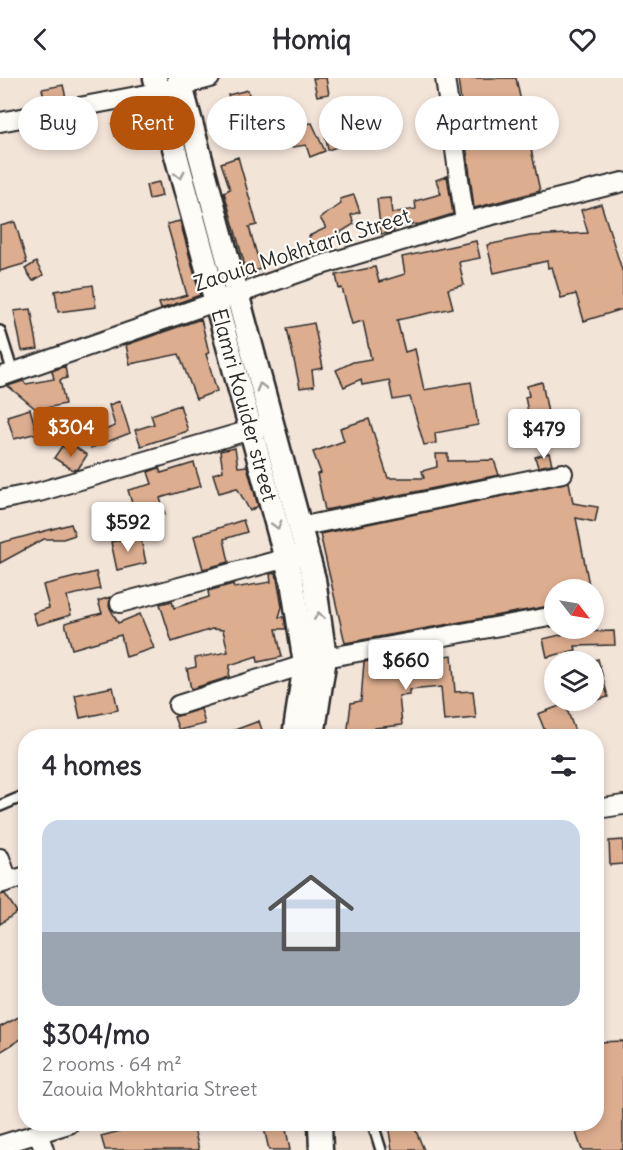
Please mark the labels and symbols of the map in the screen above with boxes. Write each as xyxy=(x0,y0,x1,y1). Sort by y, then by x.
one-way arrow xyxy=(173,169,185,180)
street label: Zaouia Mokhtaria Street xyxy=(190,202,413,297)
street label: Elamri Kouider street xyxy=(205,305,284,504)
one-way arrow xyxy=(256,382,268,393)
pin: $304 xyxy=(35,407,107,458)
pin: $479 xyxy=(508,409,580,460)
pin: $592 xyxy=(92,502,164,553)
one-way arrow xyxy=(270,519,282,530)
north arrow xyxy=(544,579,604,639)
one-way arrow xyxy=(314,612,326,621)
pin: $660 xyxy=(370,640,442,691)

